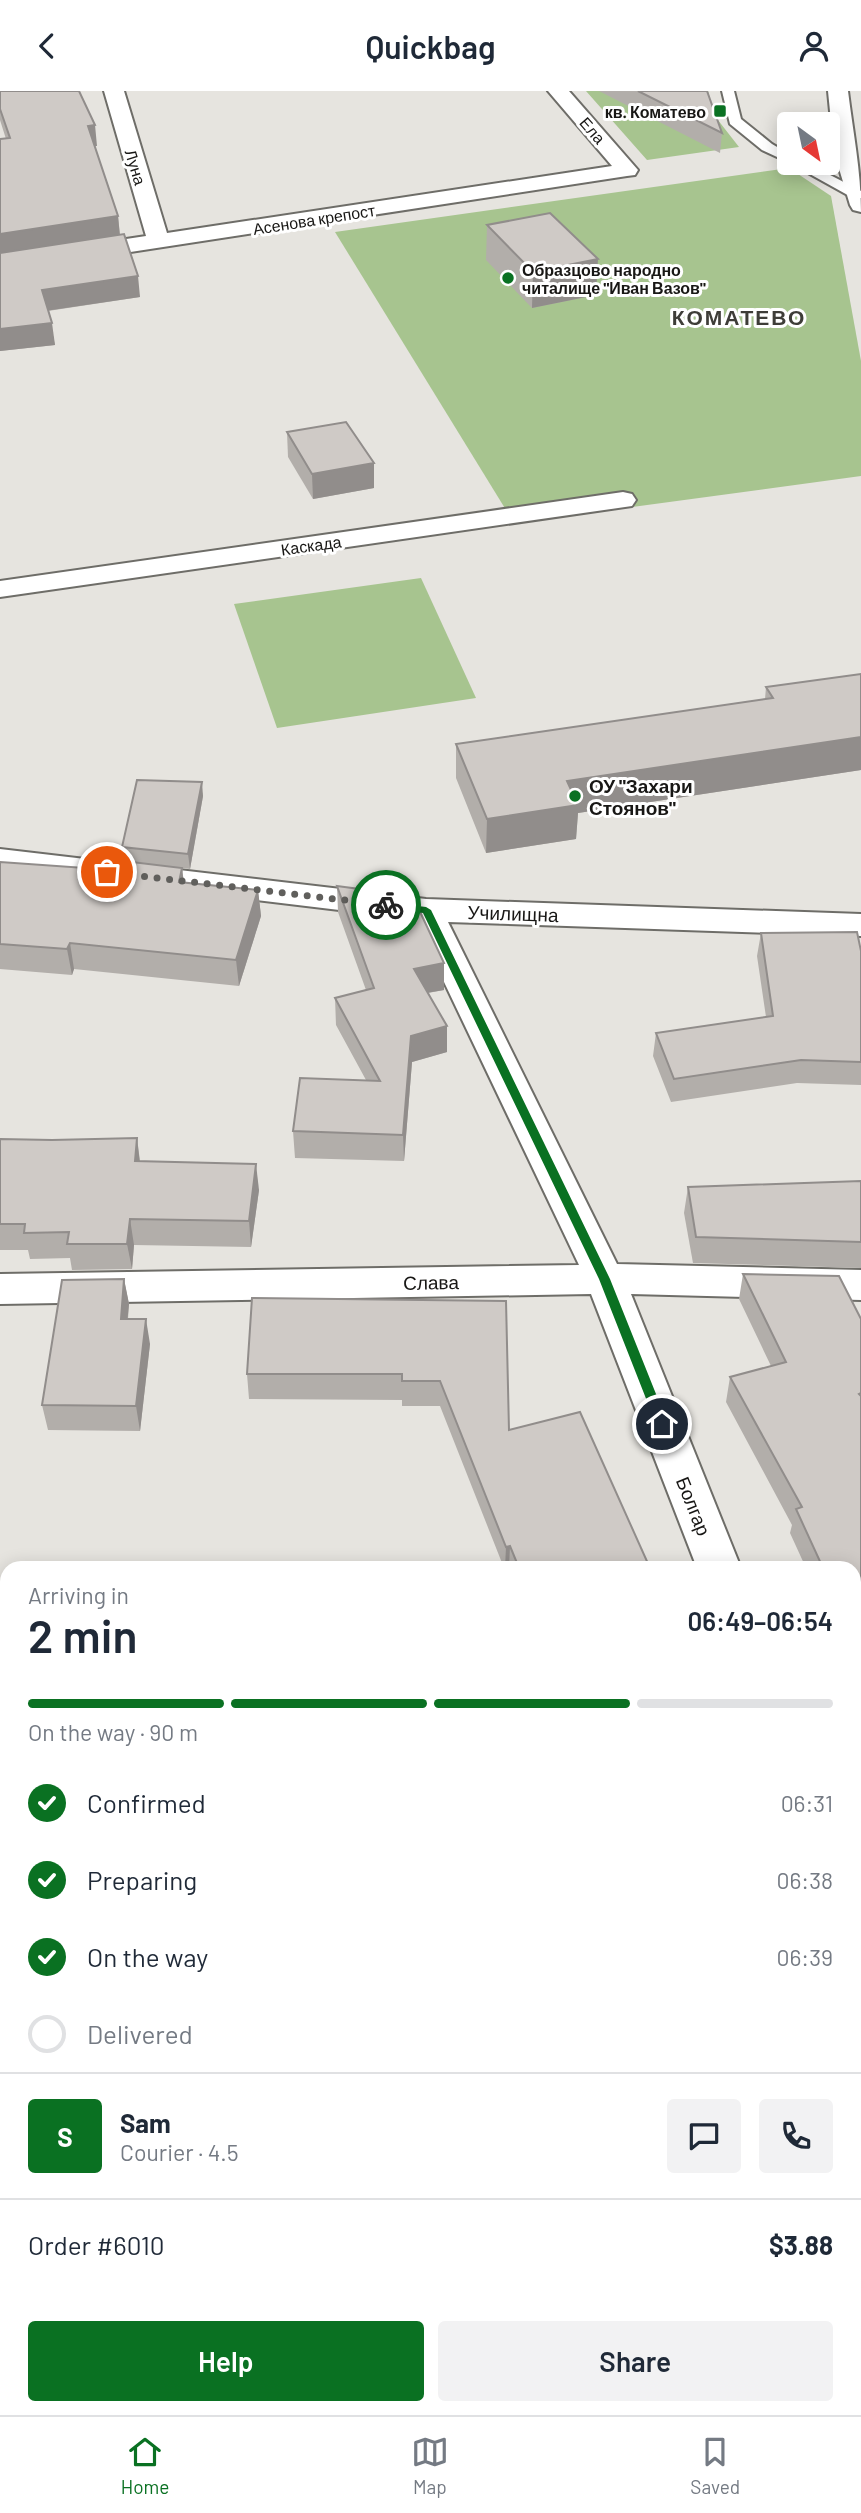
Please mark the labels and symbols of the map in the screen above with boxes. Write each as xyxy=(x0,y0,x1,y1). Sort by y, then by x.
place label: кв. Коматево xyxy=(605,102,706,121)
marker: кв. Коматево xyxy=(712,103,728,119)
north arrow xyxy=(777,112,840,175)
street label: Ела xyxy=(576,113,610,147)
street label: Луна xyxy=(122,147,150,187)
street label: Асенова крепост xyxy=(252,200,377,238)
place label: Образцово народно читалище "Иван Вазов" xyxy=(522,260,706,297)
marker: Образцово народно читалище "Иван Вазов" xyxy=(500,270,516,286)
district label: КОМАТЕВО xyxy=(672,304,806,329)
street label: Каскада xyxy=(280,531,342,559)
place label: ОУ "Захари Стоянов" xyxy=(589,774,693,819)
marker: ОУ "Захари Стоянов" xyxy=(567,788,583,804)
pin xyxy=(77,842,137,902)
courier xyxy=(351,870,421,940)
street label: Училищна xyxy=(467,900,559,926)
street label: Слава xyxy=(403,1270,460,1294)
pin xyxy=(632,1394,692,1454)
street label: Болгар xyxy=(672,1473,716,1539)

